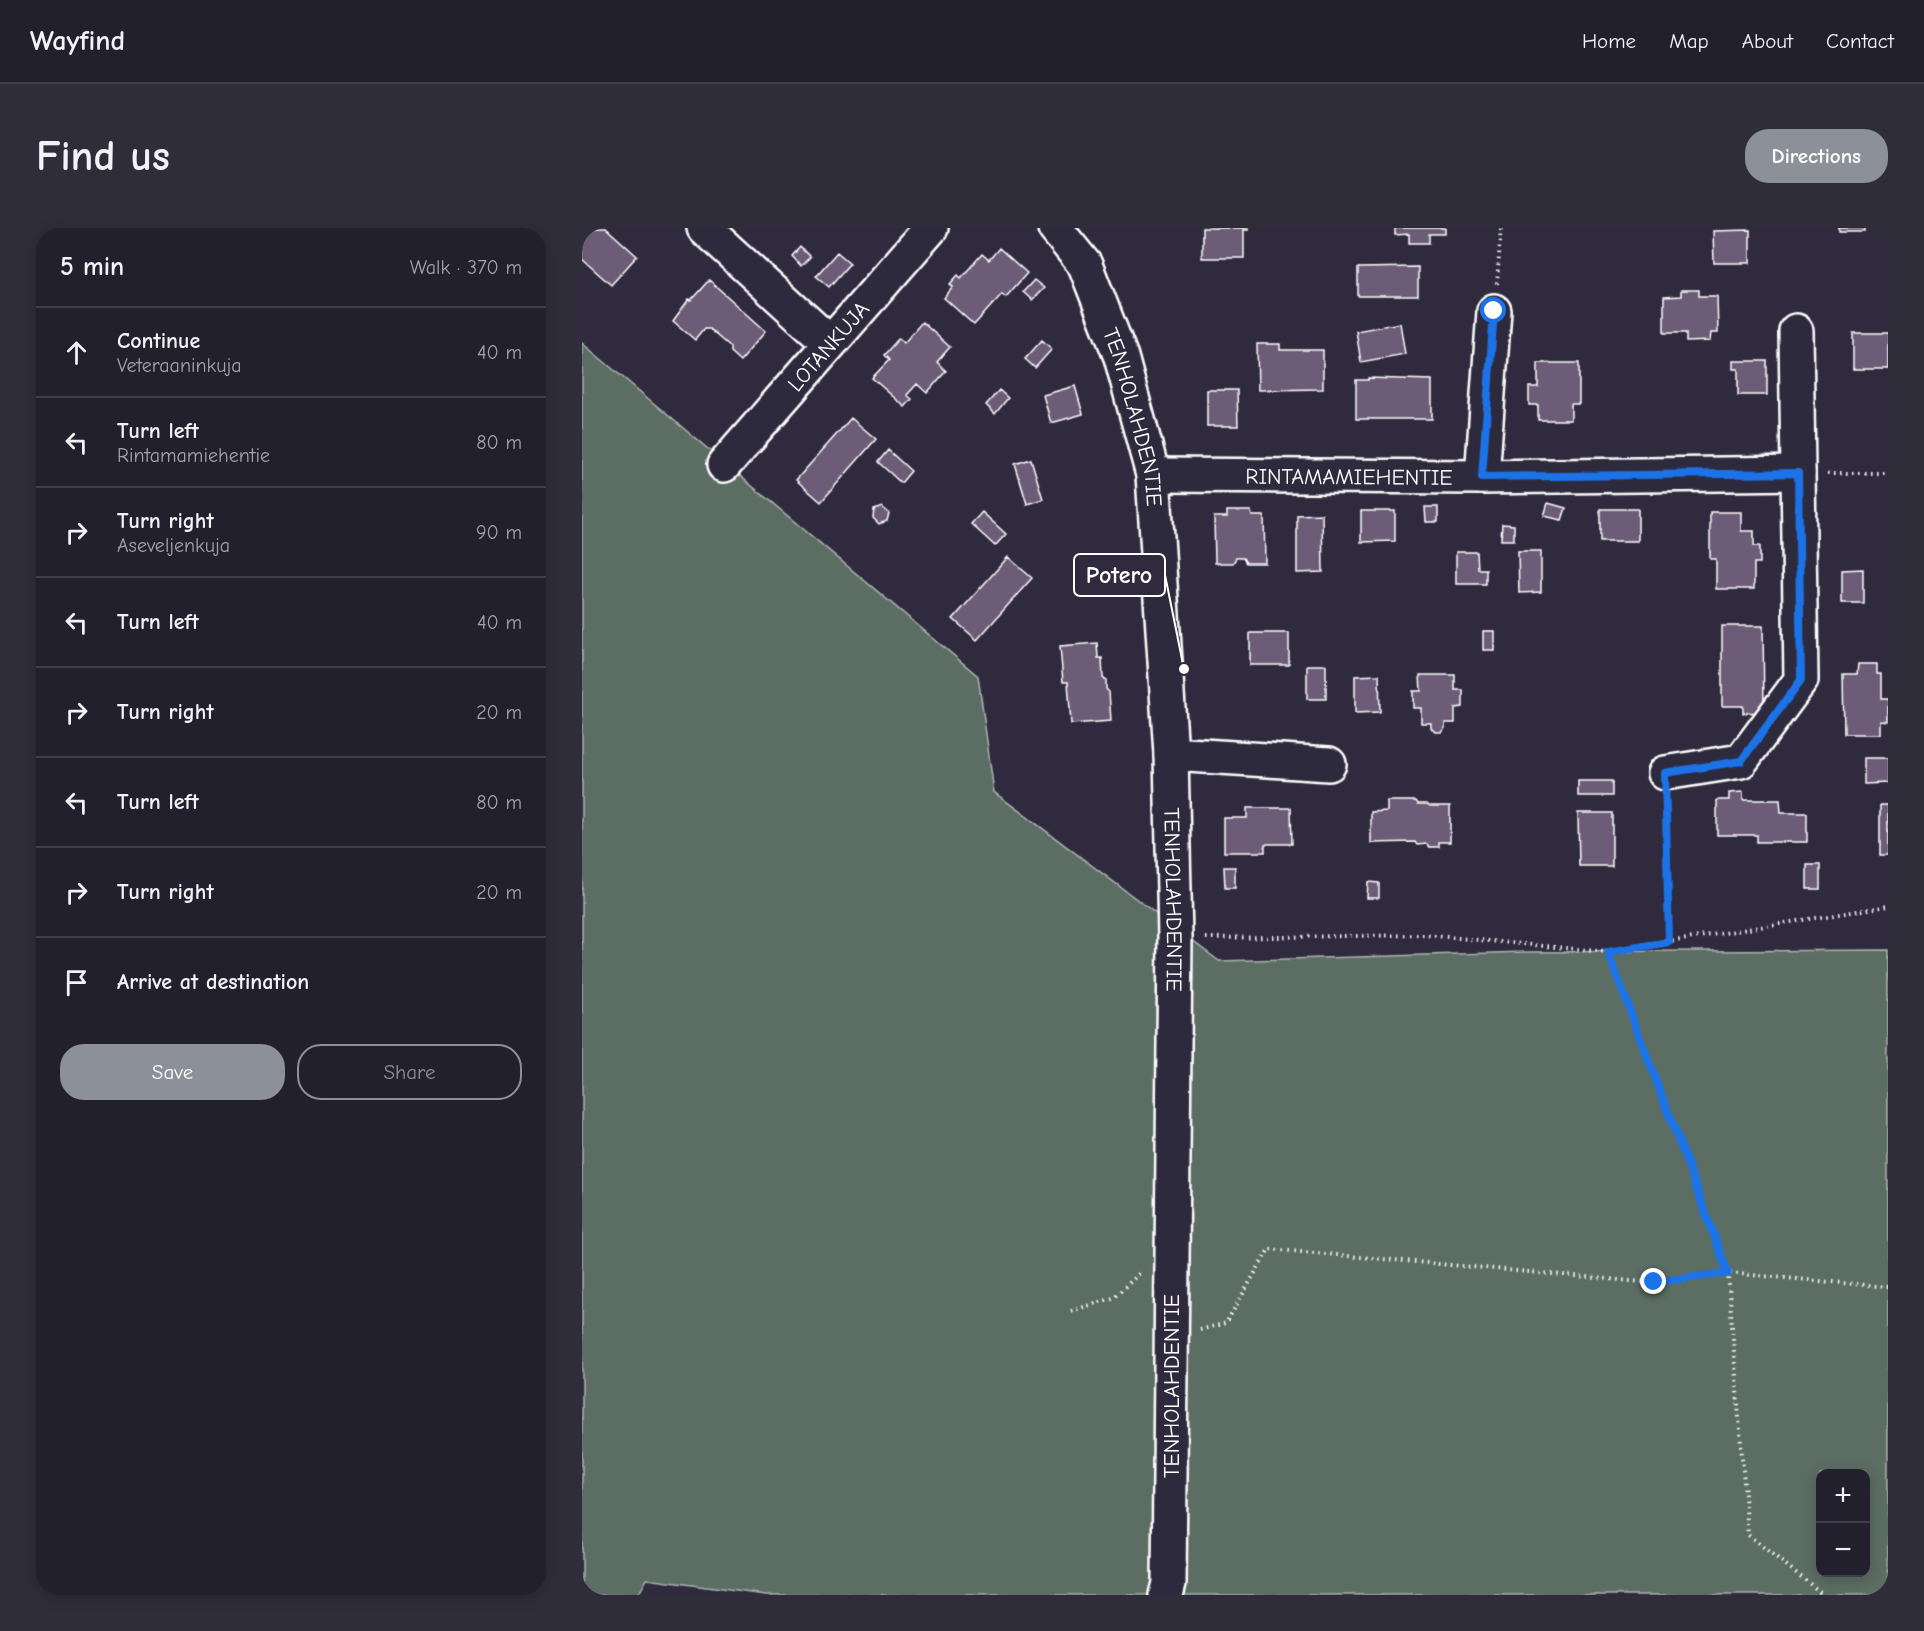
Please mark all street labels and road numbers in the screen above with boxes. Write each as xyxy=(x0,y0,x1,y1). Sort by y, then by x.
street label: LOTANKUJA xyxy=(783,296,875,397)
street label: TENHOLAHDENTIE xyxy=(1097,324,1167,507)
street label: RINTAMAMIEHENTIE xyxy=(1245,464,1453,491)
street label: TENHOLAHDENTIE xyxy=(1158,807,1187,992)
street label: TENHOLAHDENTIE xyxy=(1159,1294,1185,1478)

